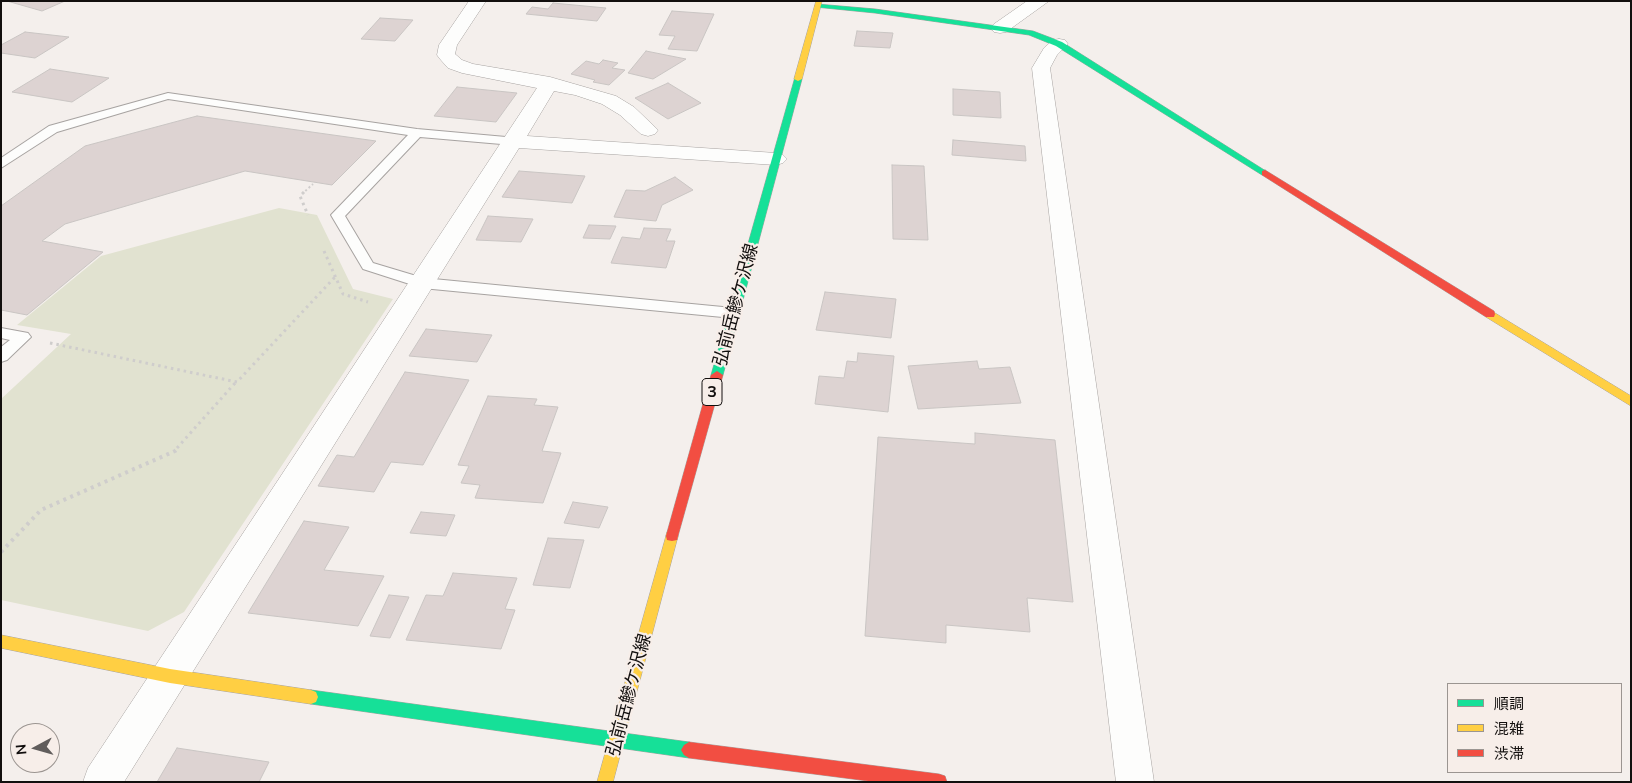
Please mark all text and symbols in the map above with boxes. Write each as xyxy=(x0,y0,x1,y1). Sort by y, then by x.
street label: 弘前岳鰺ケ沢線 xyxy=(709,241,763,369)
road number: 3 xyxy=(702,378,722,406)
street label: 弘前岳鰺ケ沢線 xyxy=(602,631,656,759)
legend xyxy=(1447,683,1622,773)
text: 順調 xyxy=(1494,694,1524,713)
text: 混雑 xyxy=(1494,719,1524,738)
north arrow xyxy=(10,723,60,773)
text: N xyxy=(12,743,31,756)
text: 渋滞 xyxy=(1494,744,1524,763)

